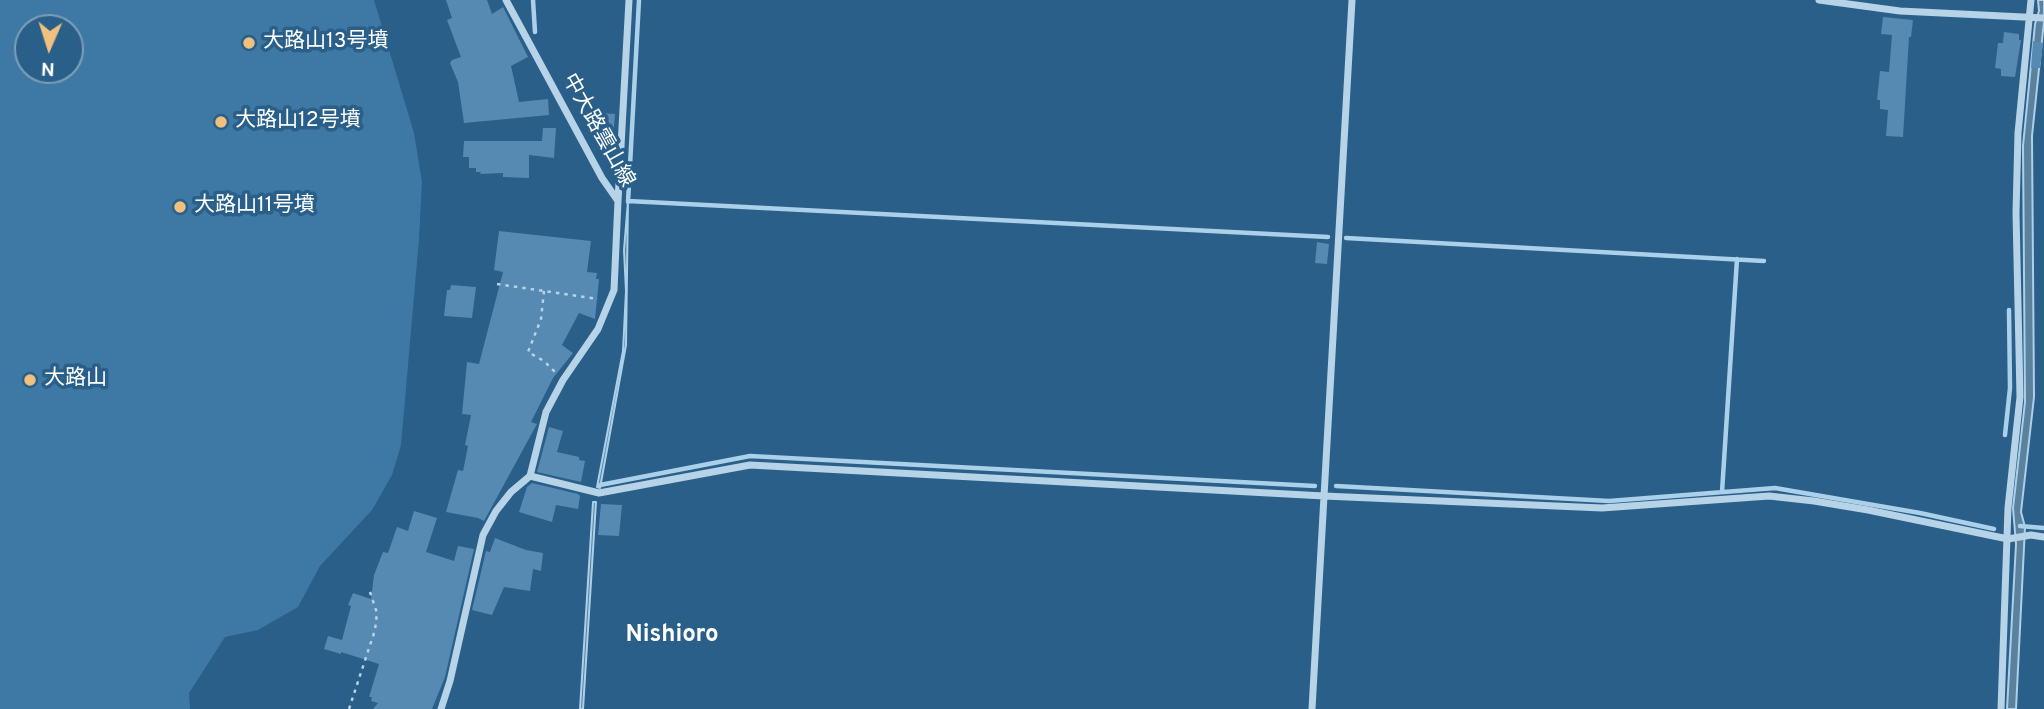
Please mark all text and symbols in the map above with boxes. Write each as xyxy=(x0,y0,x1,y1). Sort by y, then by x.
north arrow xyxy=(14,14,84,84)
place label: 大路山13号墳 xyxy=(263,30,388,56)
marker: 大路山13号墳 xyxy=(241,35,257,51)
text: N xyxy=(41,56,55,80)
street label: 中大路雲山線 xyxy=(555,70,639,192)
place label: 大路山12号墳 xyxy=(235,109,361,135)
marker: 大路山12号墳 xyxy=(213,114,229,130)
place label: 大路山11号墳 xyxy=(194,194,315,220)
marker: 大路山11号墳 xyxy=(172,199,188,215)
place label: 大路山 xyxy=(44,367,107,393)
marker: 大路山 xyxy=(22,372,38,388)
district label: Nishioro xyxy=(625,622,719,650)

